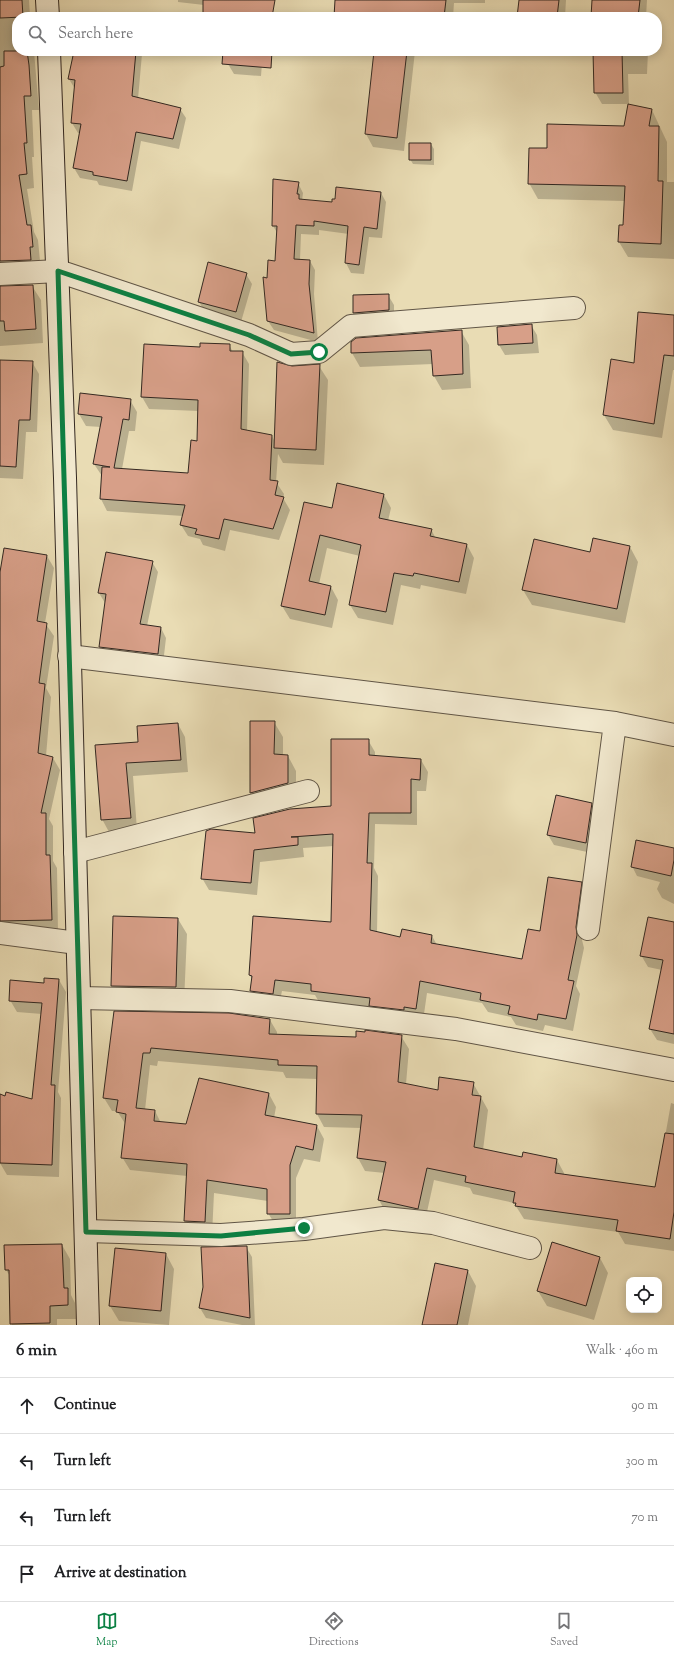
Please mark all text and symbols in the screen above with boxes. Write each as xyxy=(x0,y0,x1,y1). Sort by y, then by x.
search box xyxy=(12,12,662,56)
icon: search xyxy=(26,23,48,45)
text: Search here xyxy=(58,24,133,45)
route start xyxy=(310,343,328,361)
route end xyxy=(295,1219,313,1237)
map controls xyxy=(626,1277,662,1313)
button: locate xyxy=(626,1277,662,1313)
text: 6 min xyxy=(16,1339,57,1363)
text: Walk · 460 m xyxy=(585,1342,658,1360)
icon: ahead xyxy=(16,1395,38,1417)
text: Continue xyxy=(54,1395,116,1416)
text: 90 m xyxy=(631,1397,658,1415)
icon: left xyxy=(16,1451,38,1473)
text: Turn left xyxy=(54,1451,111,1472)
text: 300 m xyxy=(626,1453,658,1471)
icon: left xyxy=(16,1507,38,1529)
text: Turn left xyxy=(54,1507,111,1528)
text: 70 m xyxy=(631,1509,658,1527)
icon: arrive xyxy=(16,1563,38,1585)
text: Arrive at destination xyxy=(54,1563,187,1584)
tab: Map xyxy=(96,1610,118,1650)
tab: Directions xyxy=(309,1610,359,1650)
tab: Saved xyxy=(550,1610,578,1650)

